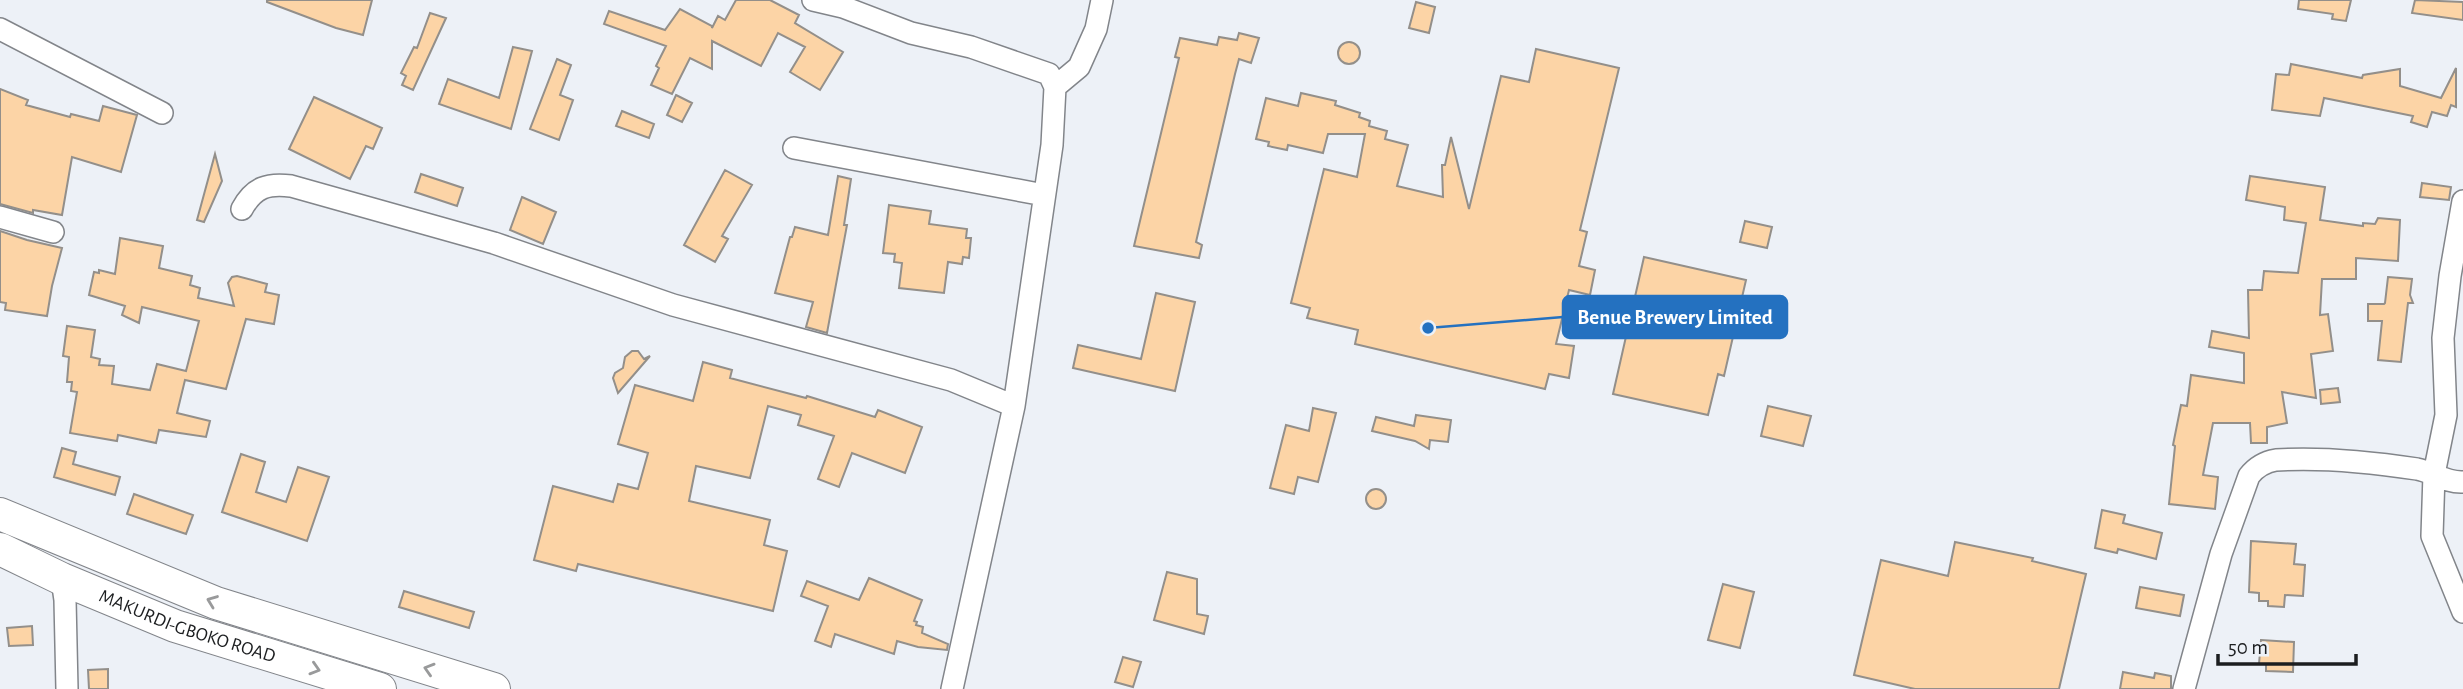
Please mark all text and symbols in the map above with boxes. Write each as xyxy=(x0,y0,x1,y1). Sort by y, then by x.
callout: Benue Brewery Limited xyxy=(1563,296,1787,338)
text: Benue Brewery Limited xyxy=(1577,307,1773,328)
street label: MAKURDI-GBOKO ROAD xyxy=(96,586,278,666)
one-way arrow xyxy=(206,595,218,609)
scale bar xyxy=(2218,622,2356,666)
text: 50 m xyxy=(2228,637,2268,658)
one-way arrow xyxy=(309,661,321,676)
one-way arrow xyxy=(423,663,435,678)

